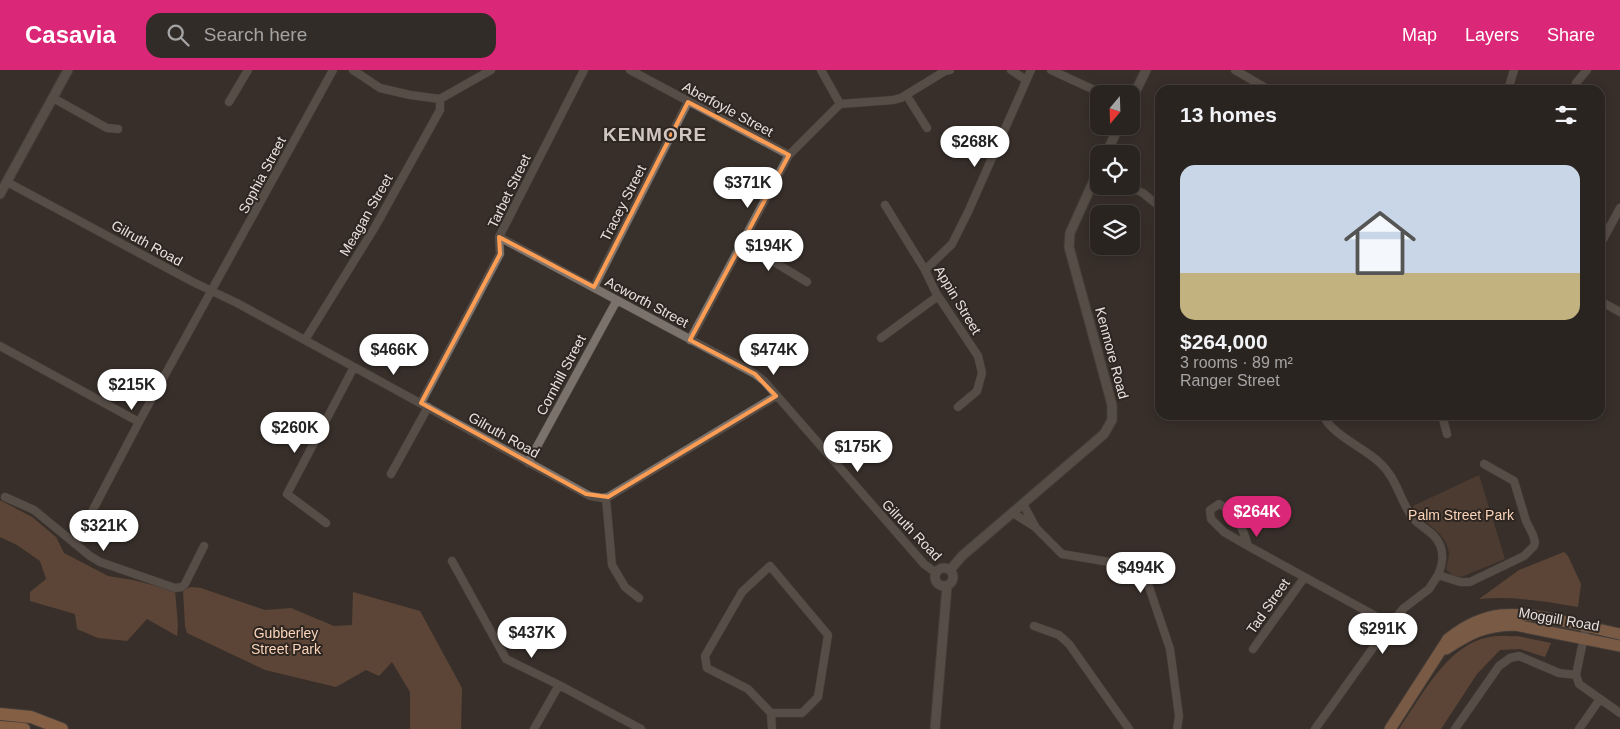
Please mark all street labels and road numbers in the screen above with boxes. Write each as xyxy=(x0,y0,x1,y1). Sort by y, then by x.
street label: Aberfoyle Street xyxy=(680,78,776,140)
street label: Sophia Street xyxy=(235,134,289,216)
street label: Tarbet Street xyxy=(484,151,534,231)
street label: Tracey Street xyxy=(597,162,649,244)
street label: Meagan Street xyxy=(336,171,396,259)
street label: Gilruth Road xyxy=(109,217,185,269)
street label: Appin Street xyxy=(931,263,985,337)
street label: Acworth Street xyxy=(603,273,691,331)
street label: Kenmore Road xyxy=(1092,305,1132,401)
street label: Cornhill Street xyxy=(533,332,589,418)
street label: Gilruth Road xyxy=(466,409,542,461)
street label: Gilruth Road xyxy=(879,496,945,564)
street label: Tad Street xyxy=(1243,575,1293,637)
street label: Moggill Road xyxy=(1517,604,1601,634)

